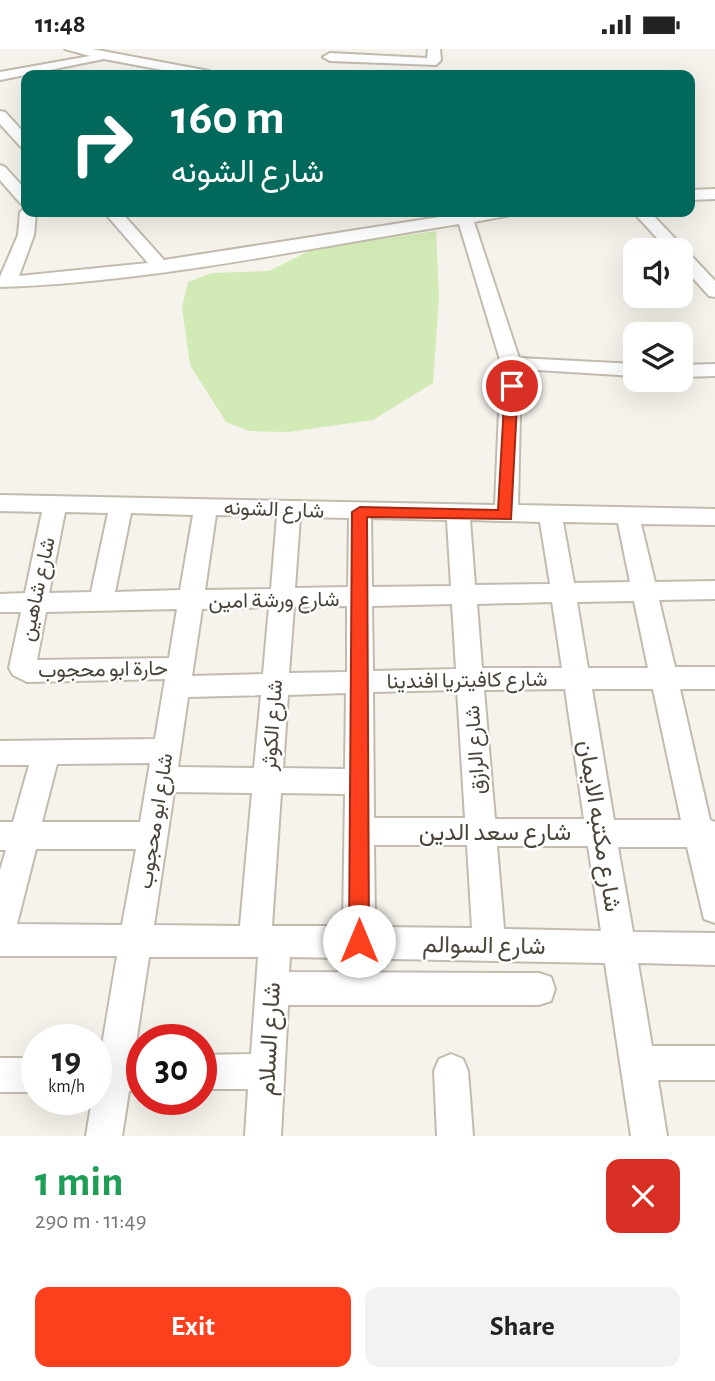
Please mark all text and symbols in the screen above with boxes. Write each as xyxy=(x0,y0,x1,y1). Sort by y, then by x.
text: 11:48 xyxy=(35,11,86,37)
text: 160 m xyxy=(171,94,285,143)
icon: right xyxy=(56,98,147,189)
text: شارع الشونه xyxy=(171,156,324,188)
map controls xyxy=(623,238,693,392)
button: sound xyxy=(623,238,693,308)
button: layers xyxy=(623,322,693,392)
pin xyxy=(482,356,542,416)
icon: arrive xyxy=(493,367,531,405)
street label: شارع الشونه xyxy=(223,497,325,525)
street label: شارع شاهين xyxy=(16,535,62,644)
street label: شارع ورشة امين xyxy=(208,589,340,615)
street label: حارة ابو محجوب xyxy=(38,658,168,683)
street label: شارع كافيتريا افندينا xyxy=(386,669,548,695)
street label: شارع الكوثر xyxy=(259,679,289,772)
street label: شارع الرازق xyxy=(462,704,492,795)
street label: شارع مكتبه الايمان xyxy=(571,739,624,914)
street label: شارع ابو محجوب xyxy=(134,752,180,891)
street label: شارع سعد الدين xyxy=(419,821,571,848)
position arrow xyxy=(322,904,396,978)
street label: شارع السوالم xyxy=(422,933,546,962)
street label: شارع السلام xyxy=(255,982,288,1097)
speed limit sign: 30 xyxy=(126,1024,217,1115)
text: 19 xyxy=(52,1043,81,1078)
text: km/h xyxy=(48,1078,85,1096)
button: close xyxy=(606,1159,680,1233)
text: 1 min xyxy=(35,1161,124,1203)
text: 290 m · 11:49 xyxy=(35,1210,146,1233)
button: Exit xyxy=(35,1287,351,1367)
button: Share xyxy=(365,1287,680,1367)

